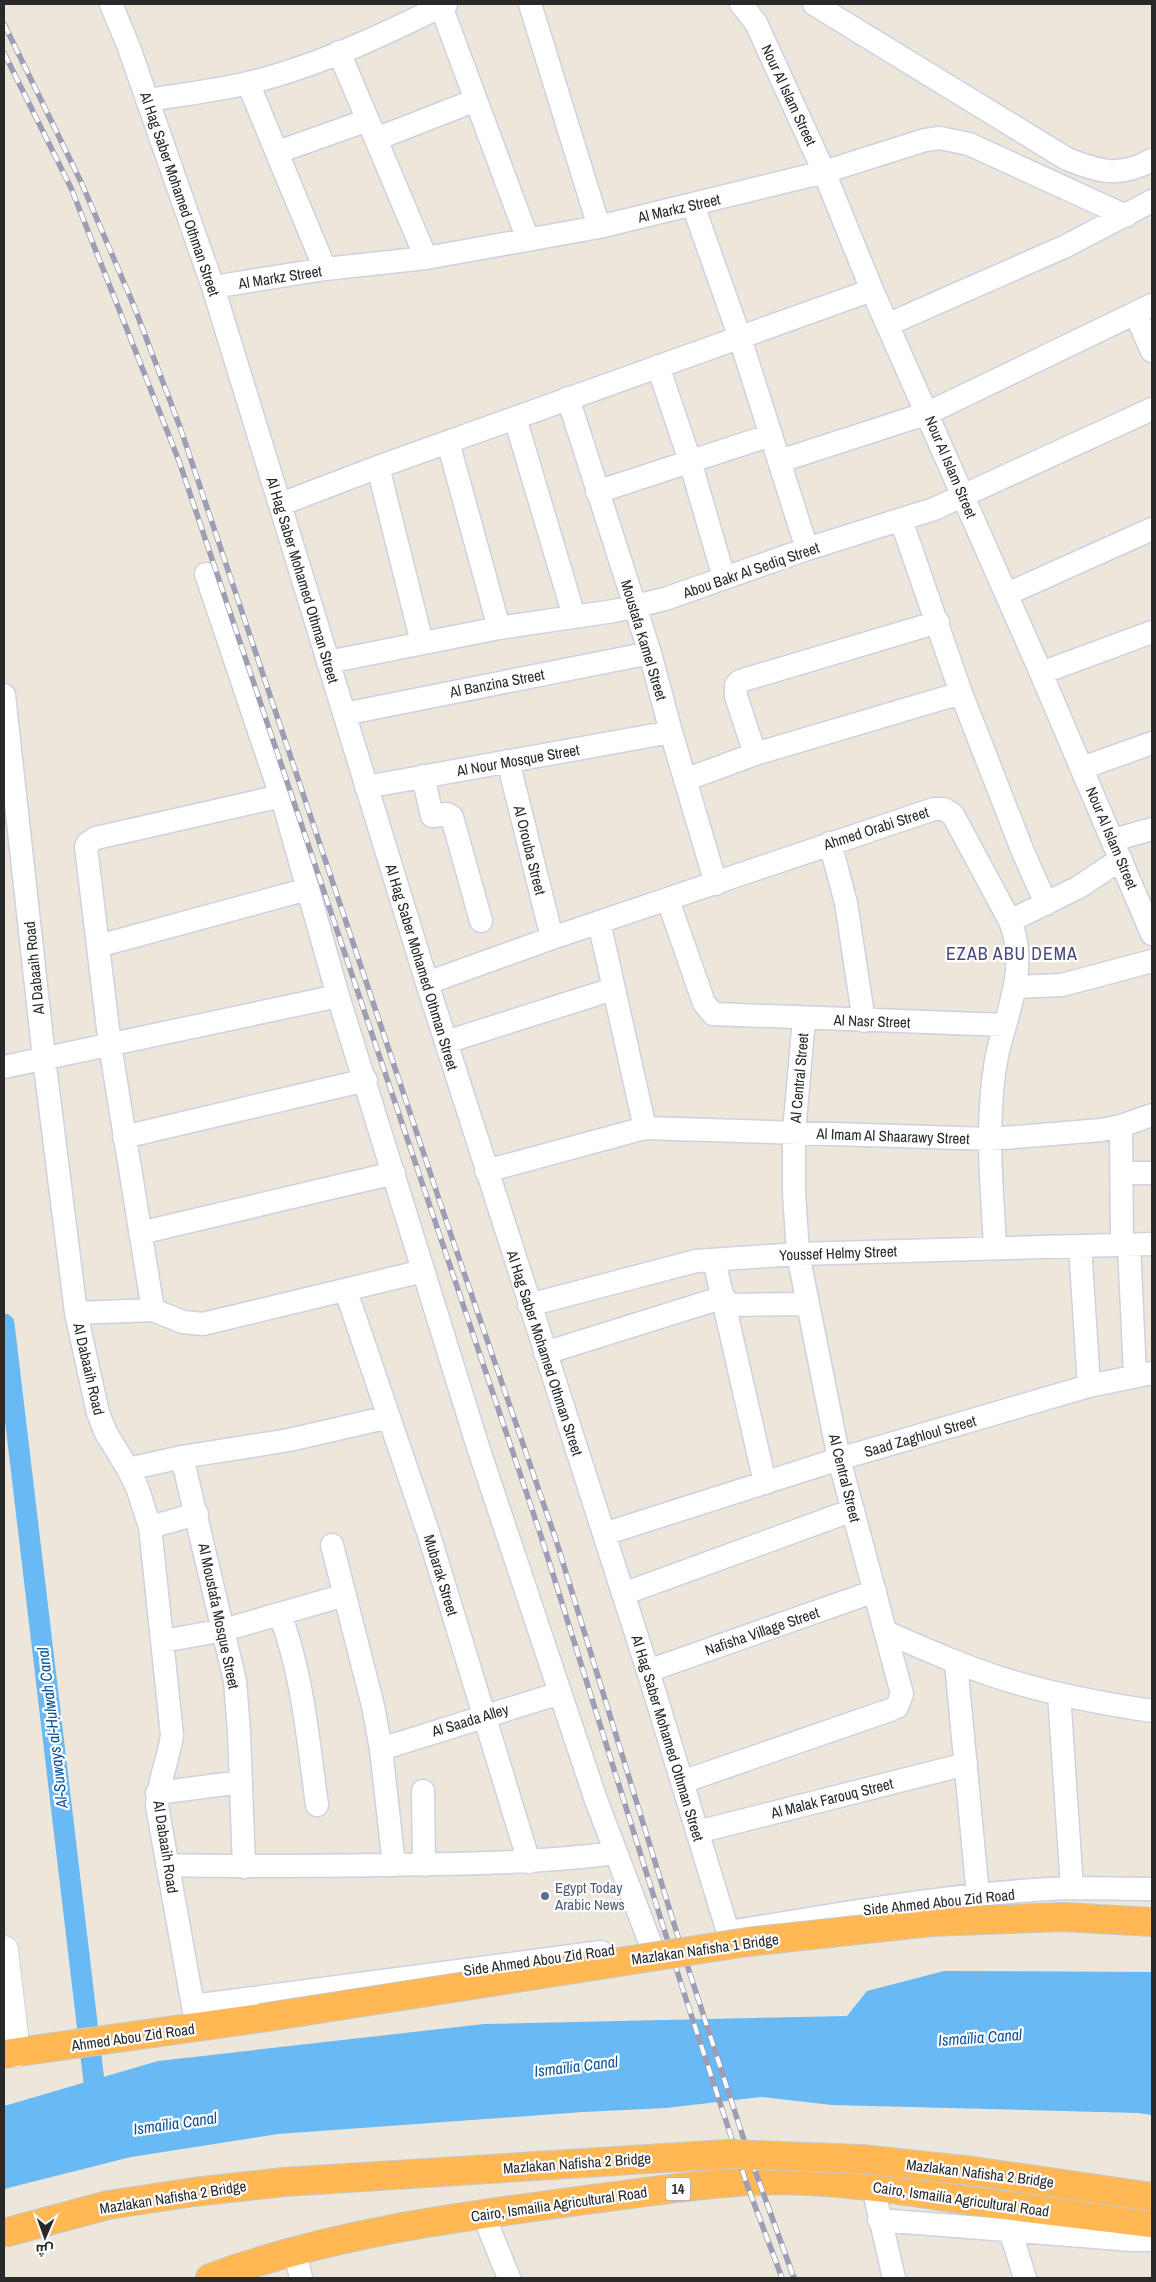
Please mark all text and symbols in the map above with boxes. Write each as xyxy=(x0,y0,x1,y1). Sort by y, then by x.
street label: Nour Al Islam Street xyxy=(756,41,822,150)
street label: Al Hag Saber Mohamed Othman Street xyxy=(135,88,225,299)
street label: Al Markz Street xyxy=(635,188,723,228)
street label: Al Markz Street xyxy=(236,260,324,294)
street label: Nour Al Islam Street xyxy=(920,413,982,522)
street label: Al Hag Saber Mohamed Othman Street xyxy=(261,473,345,686)
street label: Abou Bakr Al Sediq Street xyxy=(679,537,823,604)
street label: Moustafa Kamel Street xyxy=(616,577,672,703)
street label: Al Banzina Street xyxy=(447,663,547,703)
street label: Al Nour Mosque Street xyxy=(454,739,582,781)
street label: Nour Al Islam Street xyxy=(1081,784,1143,893)
street label: Ahmed Orabi Street xyxy=(820,801,932,855)
street label: Al Orouba Street xyxy=(508,802,551,898)
street label: Al Hag Saber Mohamed Othman Street xyxy=(380,860,464,1073)
street label: Al Dabaaih Road xyxy=(19,920,49,1017)
district label: EZAB ABU DEMA xyxy=(946,941,1078,966)
street label: Al Nasr Street xyxy=(832,1009,911,1033)
street label: Al Central Street xyxy=(785,1032,813,1125)
street label: Al Imam Al Shaarawy Street xyxy=(815,1123,970,1149)
street label: Youssef Helmy Street xyxy=(779,1240,898,1266)
street label: Al Hag Saber Mohamed Othman Street xyxy=(502,1247,588,1459)
street label: Al Dabaaih Road xyxy=(68,1320,110,1417)
street label: Saad Zaghloul Street xyxy=(862,1410,979,1462)
street label: Al Central Street xyxy=(824,1431,866,1525)
street label: Mubarak Street xyxy=(419,1532,464,1619)
street label: Al Moustafa Mosque Street xyxy=(193,1540,245,1691)
street label: Nafisha Village Street xyxy=(702,1601,822,1660)
street label: Al Hag Saber Mohamed Othman Street xyxy=(626,1631,710,1844)
water label: Al-Suways al-Ḥulwah Canal xyxy=(31,1645,73,1811)
street label: Al Saada Alley xyxy=(428,1698,512,1742)
street label: Al Malak Farouq Street xyxy=(768,1773,896,1824)
street label: Al Dabaaih Road xyxy=(148,1798,184,1895)
place label: Egypt Today Arabic News xyxy=(554,1877,625,1915)
street label: Side Ahmed Abou Zid Road xyxy=(862,1884,1016,1920)
marker: Egypt Today Arabic News xyxy=(539,1890,551,1902)
street label: Mazlakan Nafisha 1 Bridge xyxy=(630,1928,780,1970)
street label: Side Ahmed Abou Zid Road xyxy=(462,1939,616,1981)
street label: Ahmed Abou Zid Road xyxy=(69,2018,196,2056)
water label: Ismaïlia Canal xyxy=(937,2023,1024,2051)
water label: Ismaïlia Canal xyxy=(533,2050,620,2082)
water label: Ismaïlia Canal xyxy=(132,2106,219,2140)
street label: Mazlakan Nafisha 2 Bridge xyxy=(502,2147,652,2179)
street label: Mazlakan Nafisha 2 Bridge xyxy=(905,2154,1055,2192)
street label: Mazlakan Nafisha 2 Bridge xyxy=(98,2175,248,2219)
street label: Cairo, Ismailia Agricultural Road xyxy=(872,2176,1050,2222)
road number: 14 xyxy=(666,2178,690,2200)
street label: Cairo, Ismailia Agricultural Road xyxy=(470,2181,648,2227)
north arrow xyxy=(20,2212,70,2262)
text: ش xyxy=(35,2241,54,2259)

